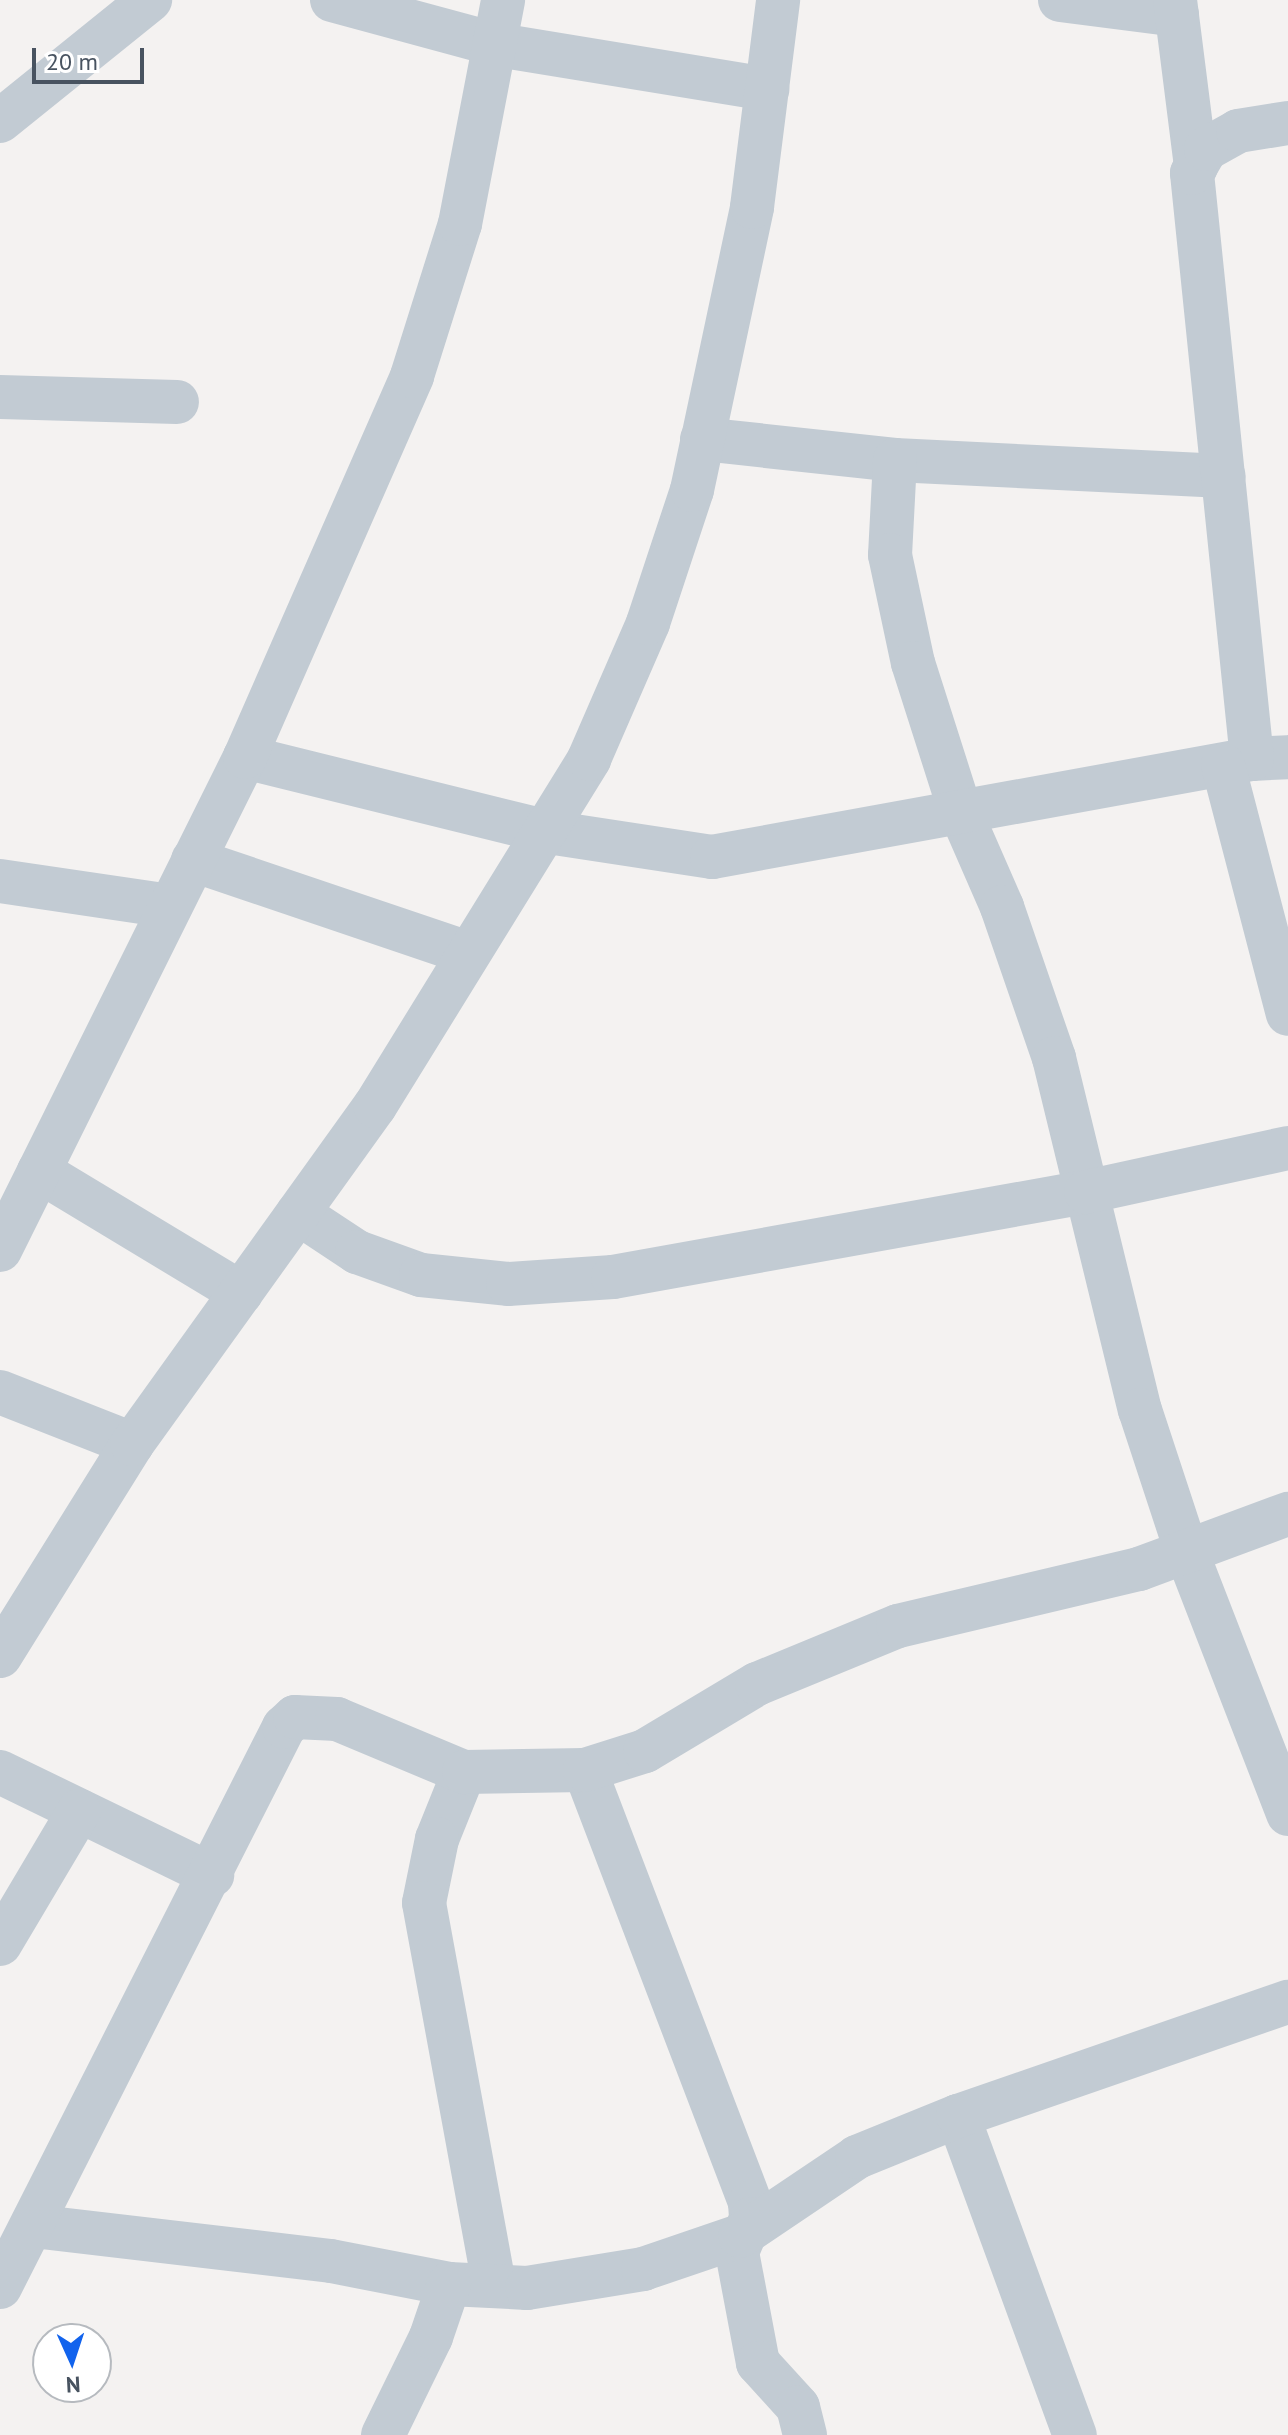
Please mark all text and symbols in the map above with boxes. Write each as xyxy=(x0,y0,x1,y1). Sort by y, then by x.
scale bar xyxy=(36,32,148,82)
text: 20 m xyxy=(46,46,98,77)
north arrow xyxy=(32,2323,112,2403)
text: N xyxy=(65,2371,81,2399)

